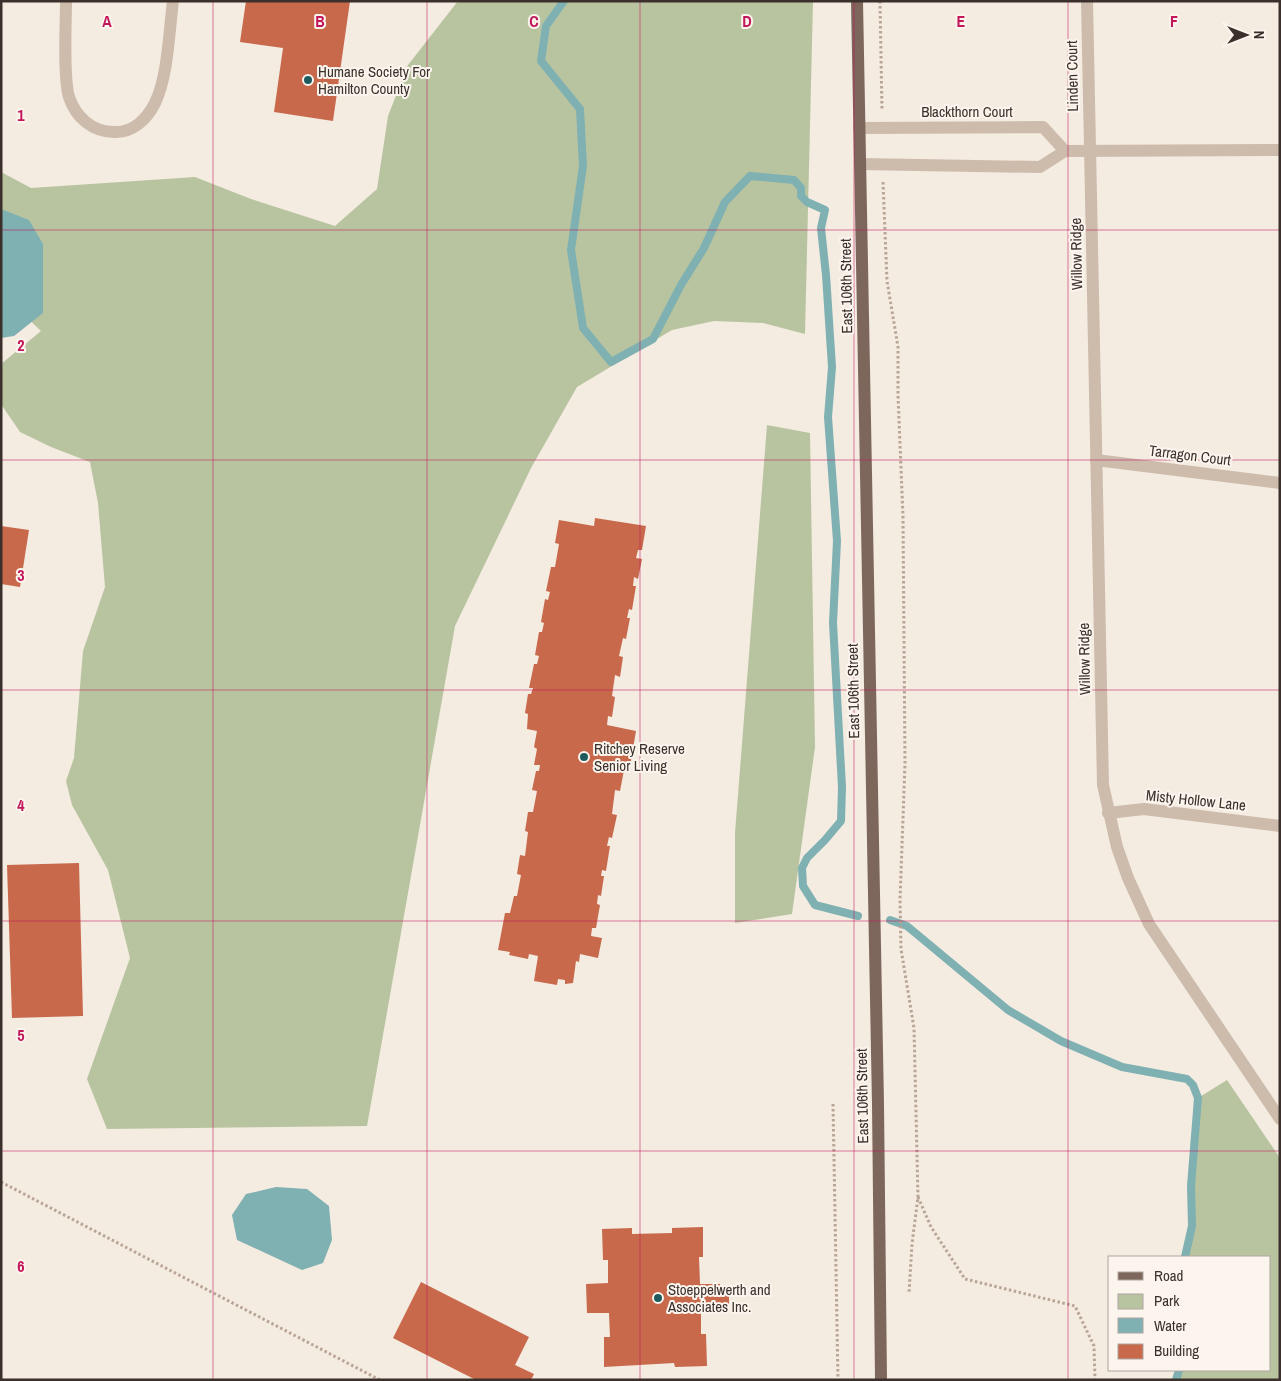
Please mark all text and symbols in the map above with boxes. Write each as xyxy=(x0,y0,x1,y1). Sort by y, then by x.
text: A xyxy=(102,10,112,32)
text: B xyxy=(315,10,325,32)
text: C xyxy=(529,10,539,32)
text: D xyxy=(742,10,752,32)
text: E xyxy=(957,10,966,32)
text: F xyxy=(1170,10,1178,32)
north arrow xyxy=(1221,10,1271,60)
text: N xyxy=(1250,31,1268,39)
street label: Linden Court xyxy=(1061,40,1083,112)
place label: Humane Society For Hamilton County xyxy=(318,61,430,99)
marker: Humane Society For Hamilton County xyxy=(302,74,314,86)
street label: Blackthorn Court xyxy=(921,101,1013,122)
text: 1 xyxy=(17,104,25,126)
street label: Willow Ridge xyxy=(1065,217,1087,290)
street label: East 106th Street xyxy=(835,238,857,334)
text: 2 xyxy=(17,334,25,356)
street label: Tarragon Court xyxy=(1148,440,1233,471)
text: 3 xyxy=(17,564,25,586)
street label: Willow Ridge xyxy=(1073,622,1095,695)
street label: East 106th Street xyxy=(842,643,864,739)
place label: Ritchey Reserve Senior Living xyxy=(594,738,685,776)
marker: Ritchey Reserve Senior Living xyxy=(578,751,590,763)
street label: Misty Hollow Lane xyxy=(1145,784,1247,816)
text: 4 xyxy=(17,794,25,816)
text: 5 xyxy=(17,1024,25,1046)
street label: East 106th Street xyxy=(851,1048,873,1144)
text: 6 xyxy=(17,1255,25,1277)
legend xyxy=(1108,1256,1271,1371)
text: Road xyxy=(1154,1265,1183,1286)
place label: Stoeppelwerth and Associates Inc. xyxy=(667,1279,771,1317)
text: Park xyxy=(1154,1290,1180,1311)
marker: Stoeppelwerth and Associates Inc. xyxy=(652,1292,664,1304)
text: Water xyxy=(1154,1315,1186,1336)
text: Building xyxy=(1154,1340,1199,1361)

